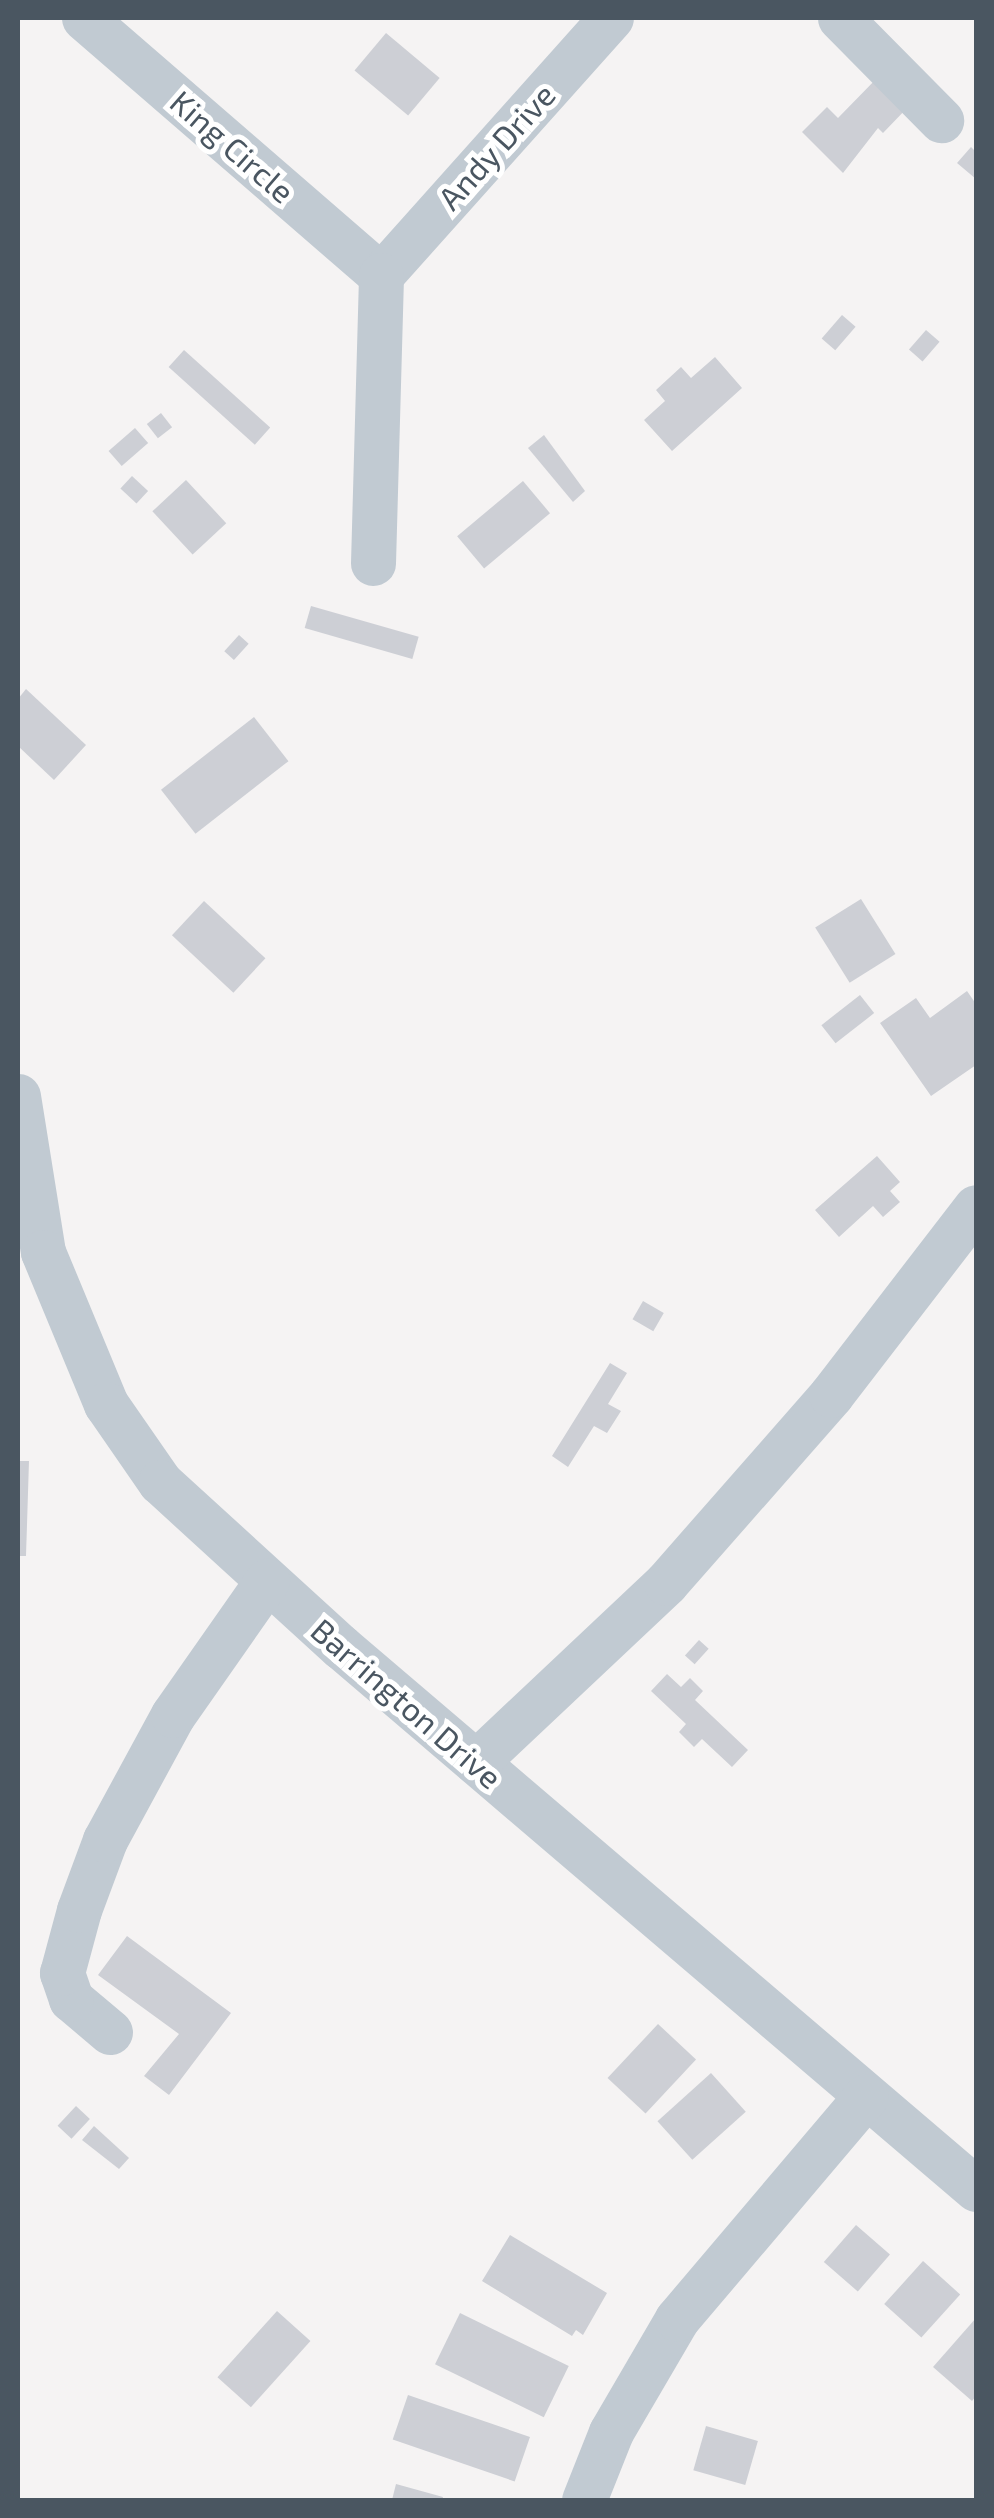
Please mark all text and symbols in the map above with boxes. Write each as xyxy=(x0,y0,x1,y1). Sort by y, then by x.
street label: Andy Drive xyxy=(429,75,563,217)
street label: King Circle xyxy=(163,82,303,210)
street label: Barrington Drive xyxy=(304,1610,510,1796)

